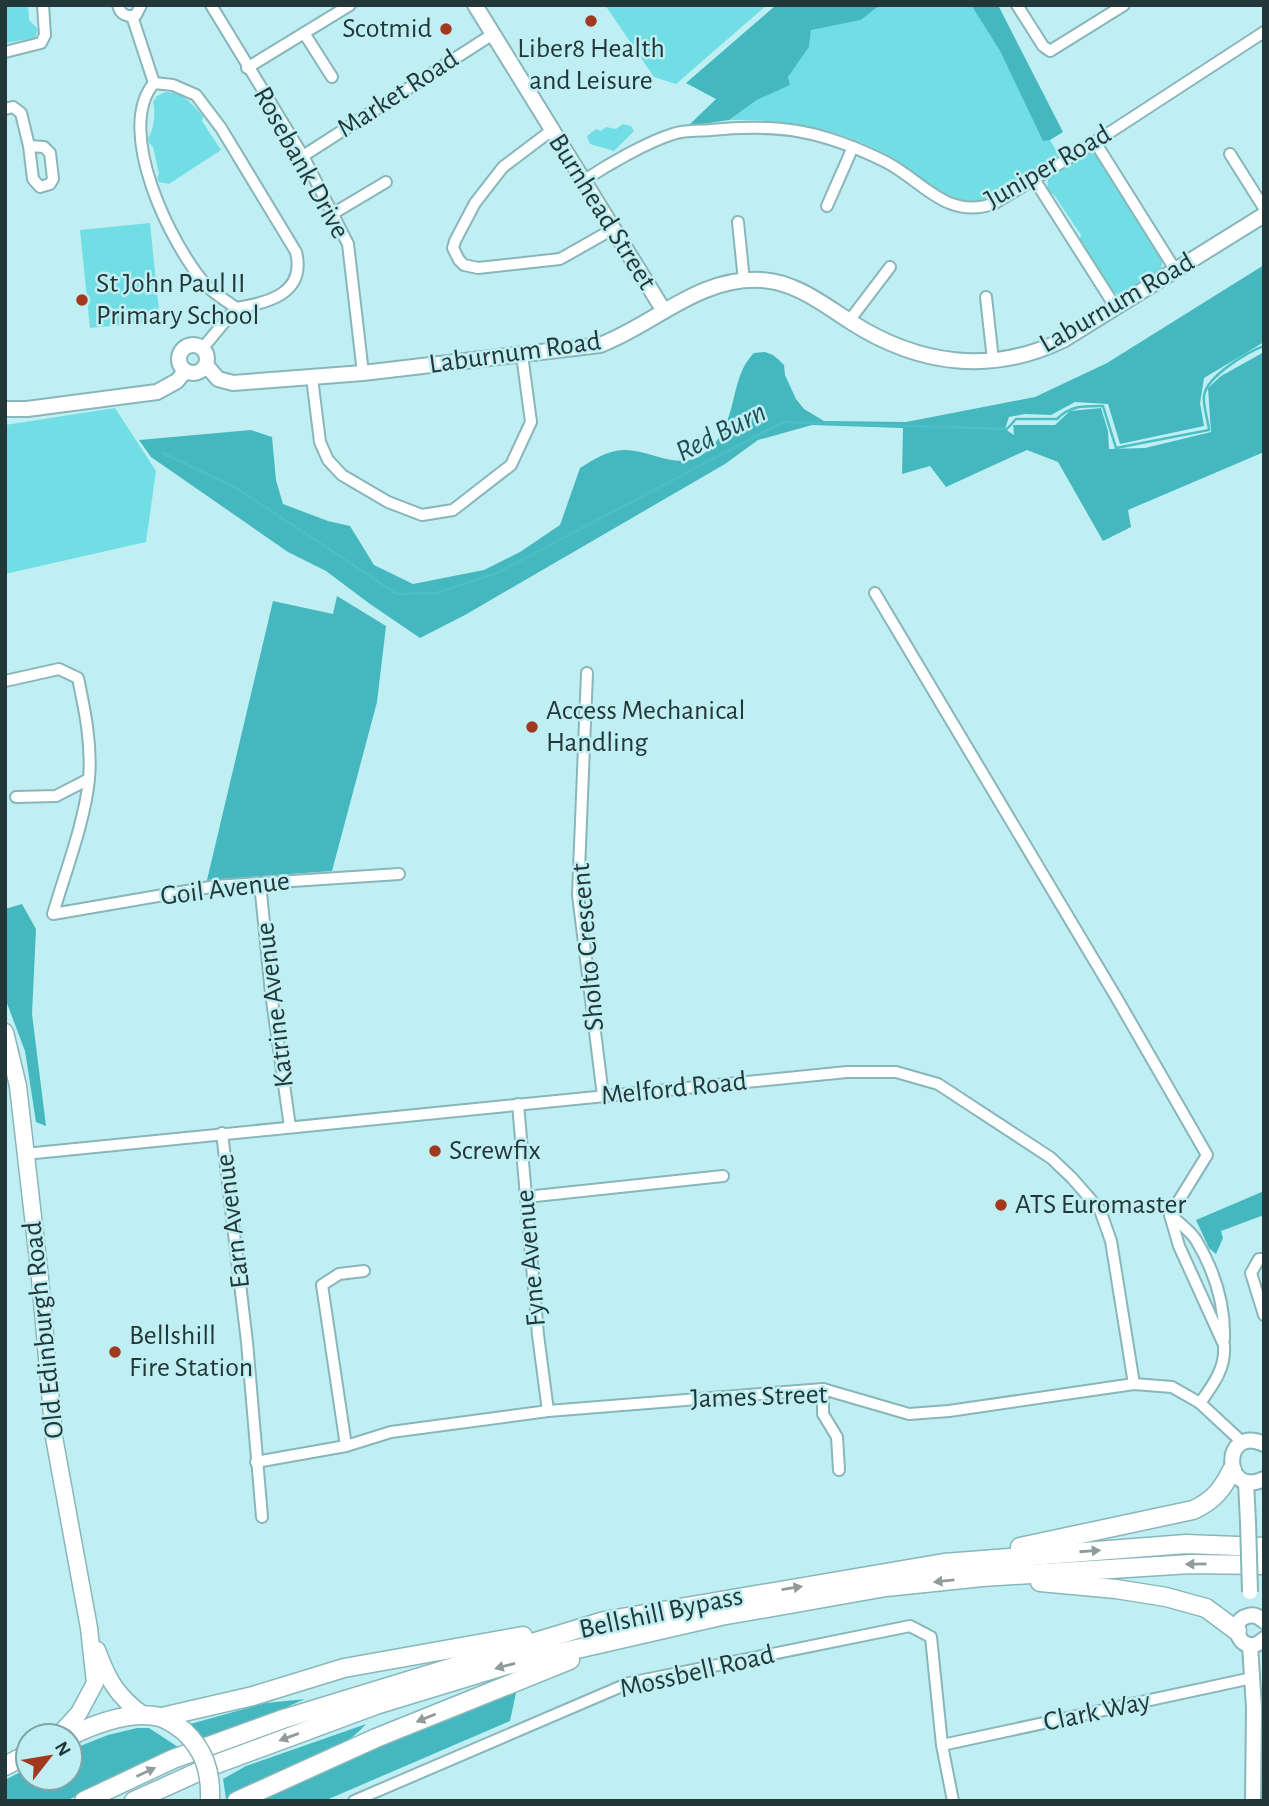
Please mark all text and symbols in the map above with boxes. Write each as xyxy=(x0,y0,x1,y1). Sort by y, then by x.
marker: Liber8 Health and Leisure xyxy=(583,13,599,29)
place label: Scotmid xyxy=(342,15,432,43)
marker: Scotmid xyxy=(438,21,454,37)
place label: Liber8 Health and Leisure xyxy=(517,35,665,95)
street label: Market Road xyxy=(333,45,463,143)
street label: Rosebank Drive xyxy=(248,82,354,244)
street label: Juniper Road xyxy=(980,120,1116,214)
street label: Burnhead Street xyxy=(543,129,661,295)
street label: Laburnum Road xyxy=(1035,248,1199,358)
place label: St John Paul II Primary School xyxy=(96,270,259,330)
marker: St John Paul II Primary School xyxy=(74,292,90,308)
street label: Laburnum Road xyxy=(427,327,603,379)
water label: Red Burn xyxy=(671,397,771,467)
place label: Access Mechanical Handling xyxy=(546,697,746,757)
marker: Access Mechanical Handling xyxy=(524,719,540,735)
street label: Sholto Crescent xyxy=(567,862,609,1032)
street label: Goil Avenue xyxy=(159,867,291,911)
street label: Katrine Avenue xyxy=(251,921,299,1089)
street label: Melford Road xyxy=(600,1067,748,1111)
place label: Screwfix xyxy=(449,1137,541,1165)
marker: Screwfix xyxy=(427,1143,443,1159)
street label: Earn Avenue xyxy=(211,1152,255,1290)
street label: Fyne Avenue xyxy=(511,1188,551,1328)
place label: ATS Euromaster xyxy=(1015,1191,1186,1219)
marker: ATS Euromaster xyxy=(993,1197,1009,1213)
street label: Old Edinburgh Road xyxy=(19,1220,69,1440)
place label: Bellshill Fire Station xyxy=(129,1322,253,1382)
marker: Bellshill Fire Station xyxy=(107,1344,123,1360)
street label: James Street xyxy=(690,1381,828,1413)
one-way arrow xyxy=(1080,1545,1102,1556)
one-way arrow xyxy=(1184,1558,1206,1570)
one-way arrow xyxy=(933,1576,955,1587)
street label: Bellshill Bypass xyxy=(577,1582,745,1644)
one-way arrow xyxy=(781,1582,803,1593)
street label: Mossbell Road xyxy=(617,1641,777,1703)
one-way arrow xyxy=(494,1662,515,1672)
street label: Clark Way xyxy=(1041,1687,1153,1737)
one-way arrow xyxy=(415,1712,436,1723)
north arrow xyxy=(14,1722,84,1792)
one-way arrow xyxy=(278,1732,299,1743)
text: N xyxy=(51,1738,74,1760)
one-way arrow xyxy=(136,1766,156,1777)

